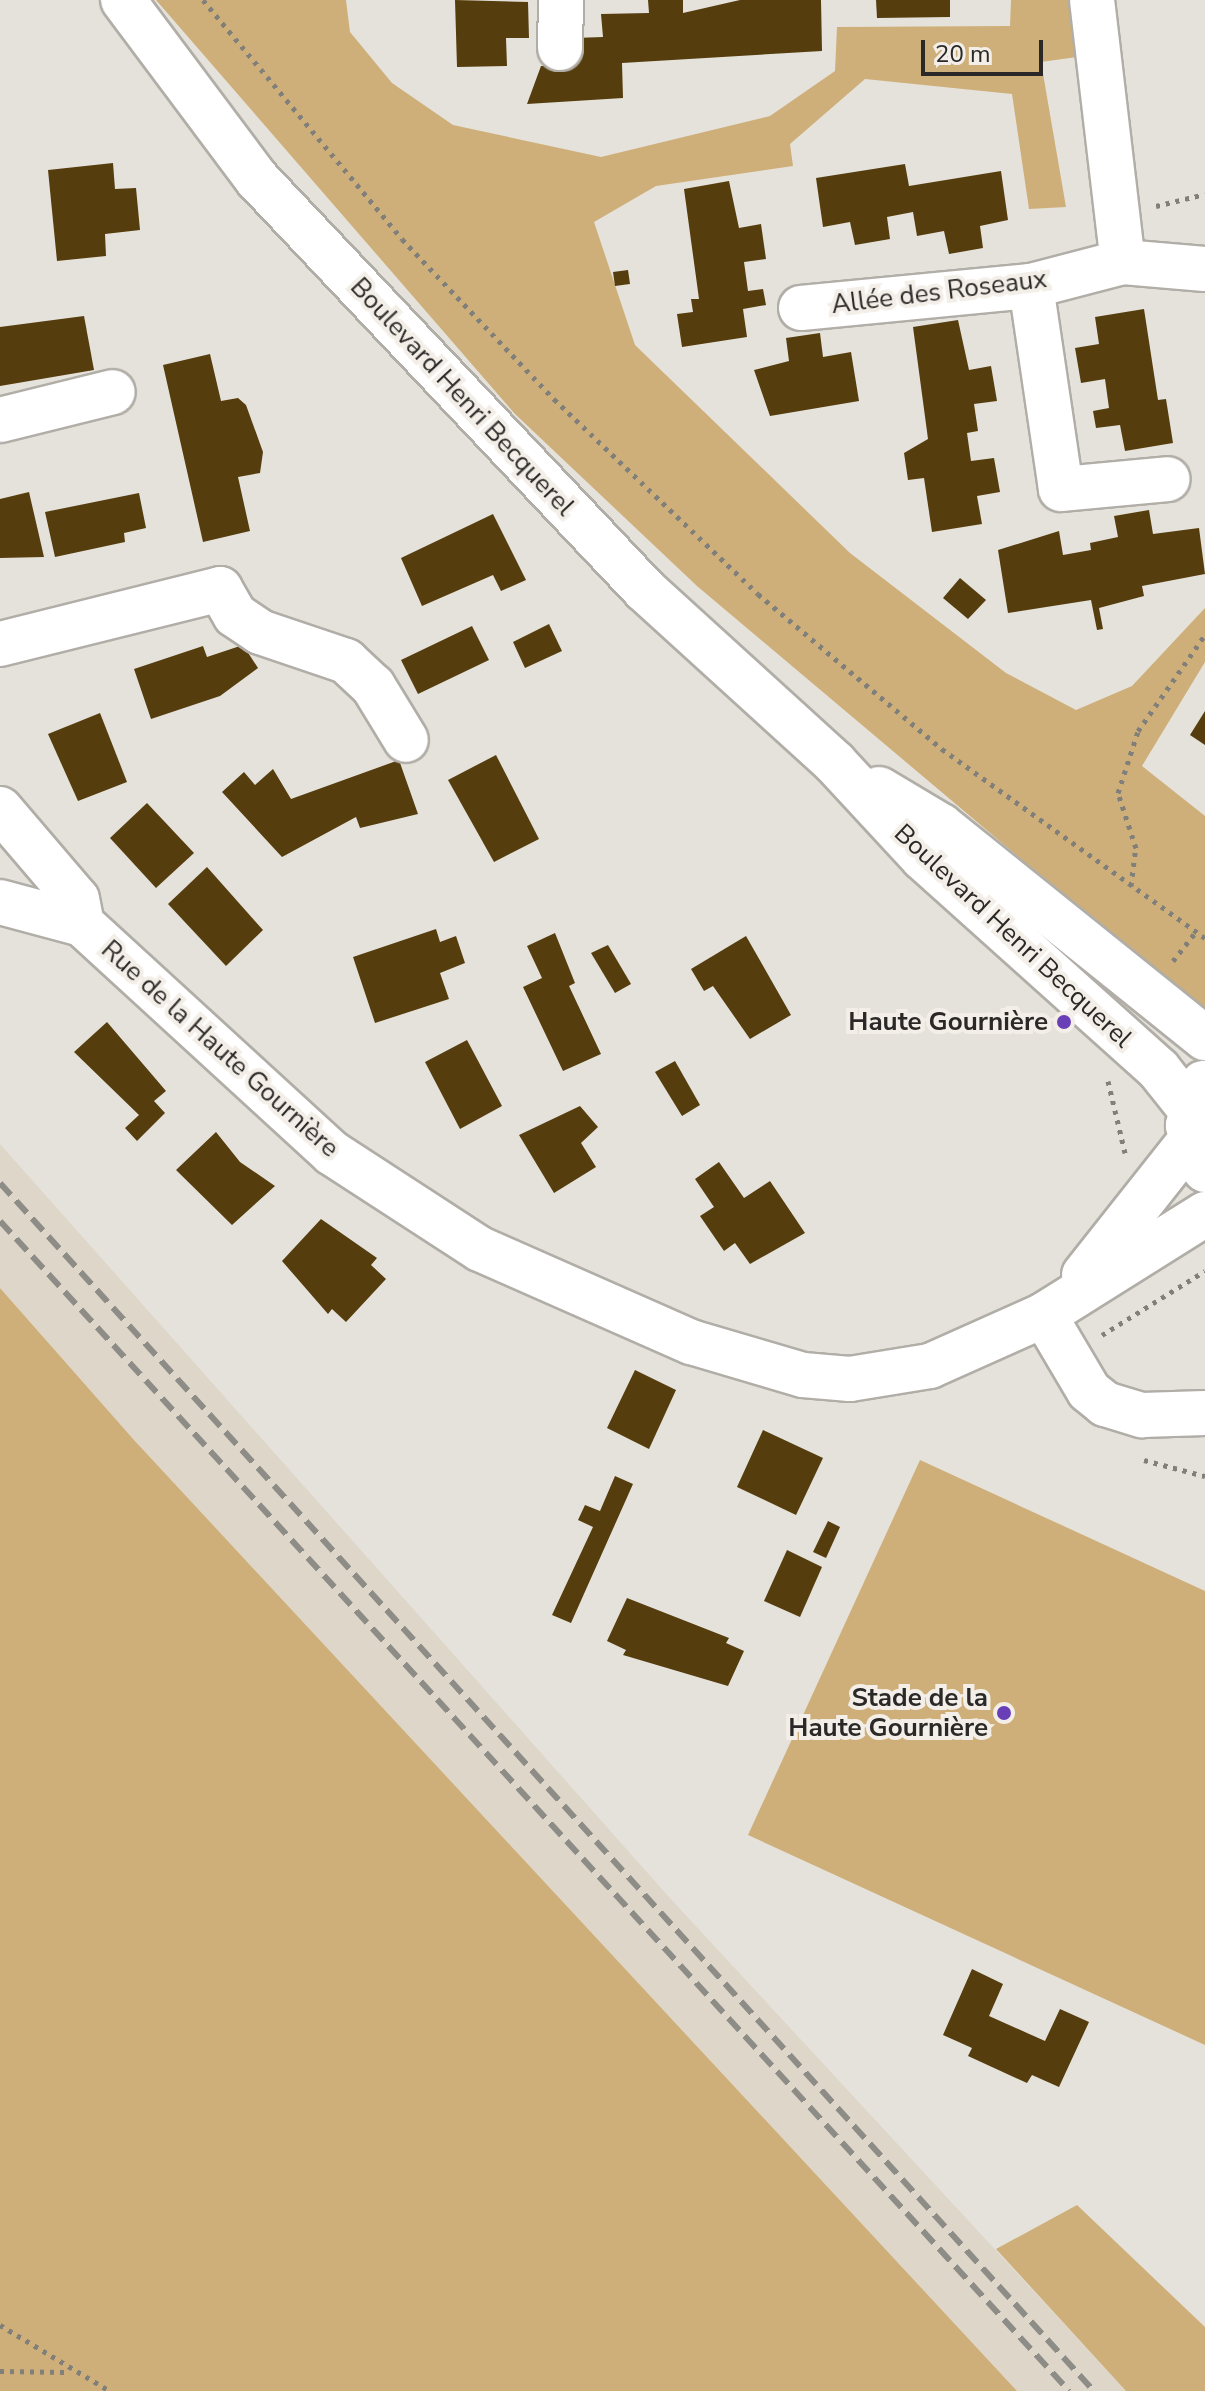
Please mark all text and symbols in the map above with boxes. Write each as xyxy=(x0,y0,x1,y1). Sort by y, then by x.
scale bar xyxy=(925,24,1047,74)
text: 20 m xyxy=(935,38,991,70)
street label: Allée des Roseaux xyxy=(830,263,1048,321)
street label: Boulevard Henri Becquerel xyxy=(344,272,580,522)
street label: Boulevard Henri Becquerel xyxy=(888,818,1138,1054)
street label: Rue de la Haute Gournière xyxy=(95,934,345,1164)
place label: Haute Gournière xyxy=(848,1006,1048,1038)
marker: Haute Gournière xyxy=(1055,1013,1073,1031)
place label: Stade de la Haute Gournière xyxy=(788,1682,988,1744)
marker: Stade de la Haute Gournière xyxy=(995,1704,1013,1722)

